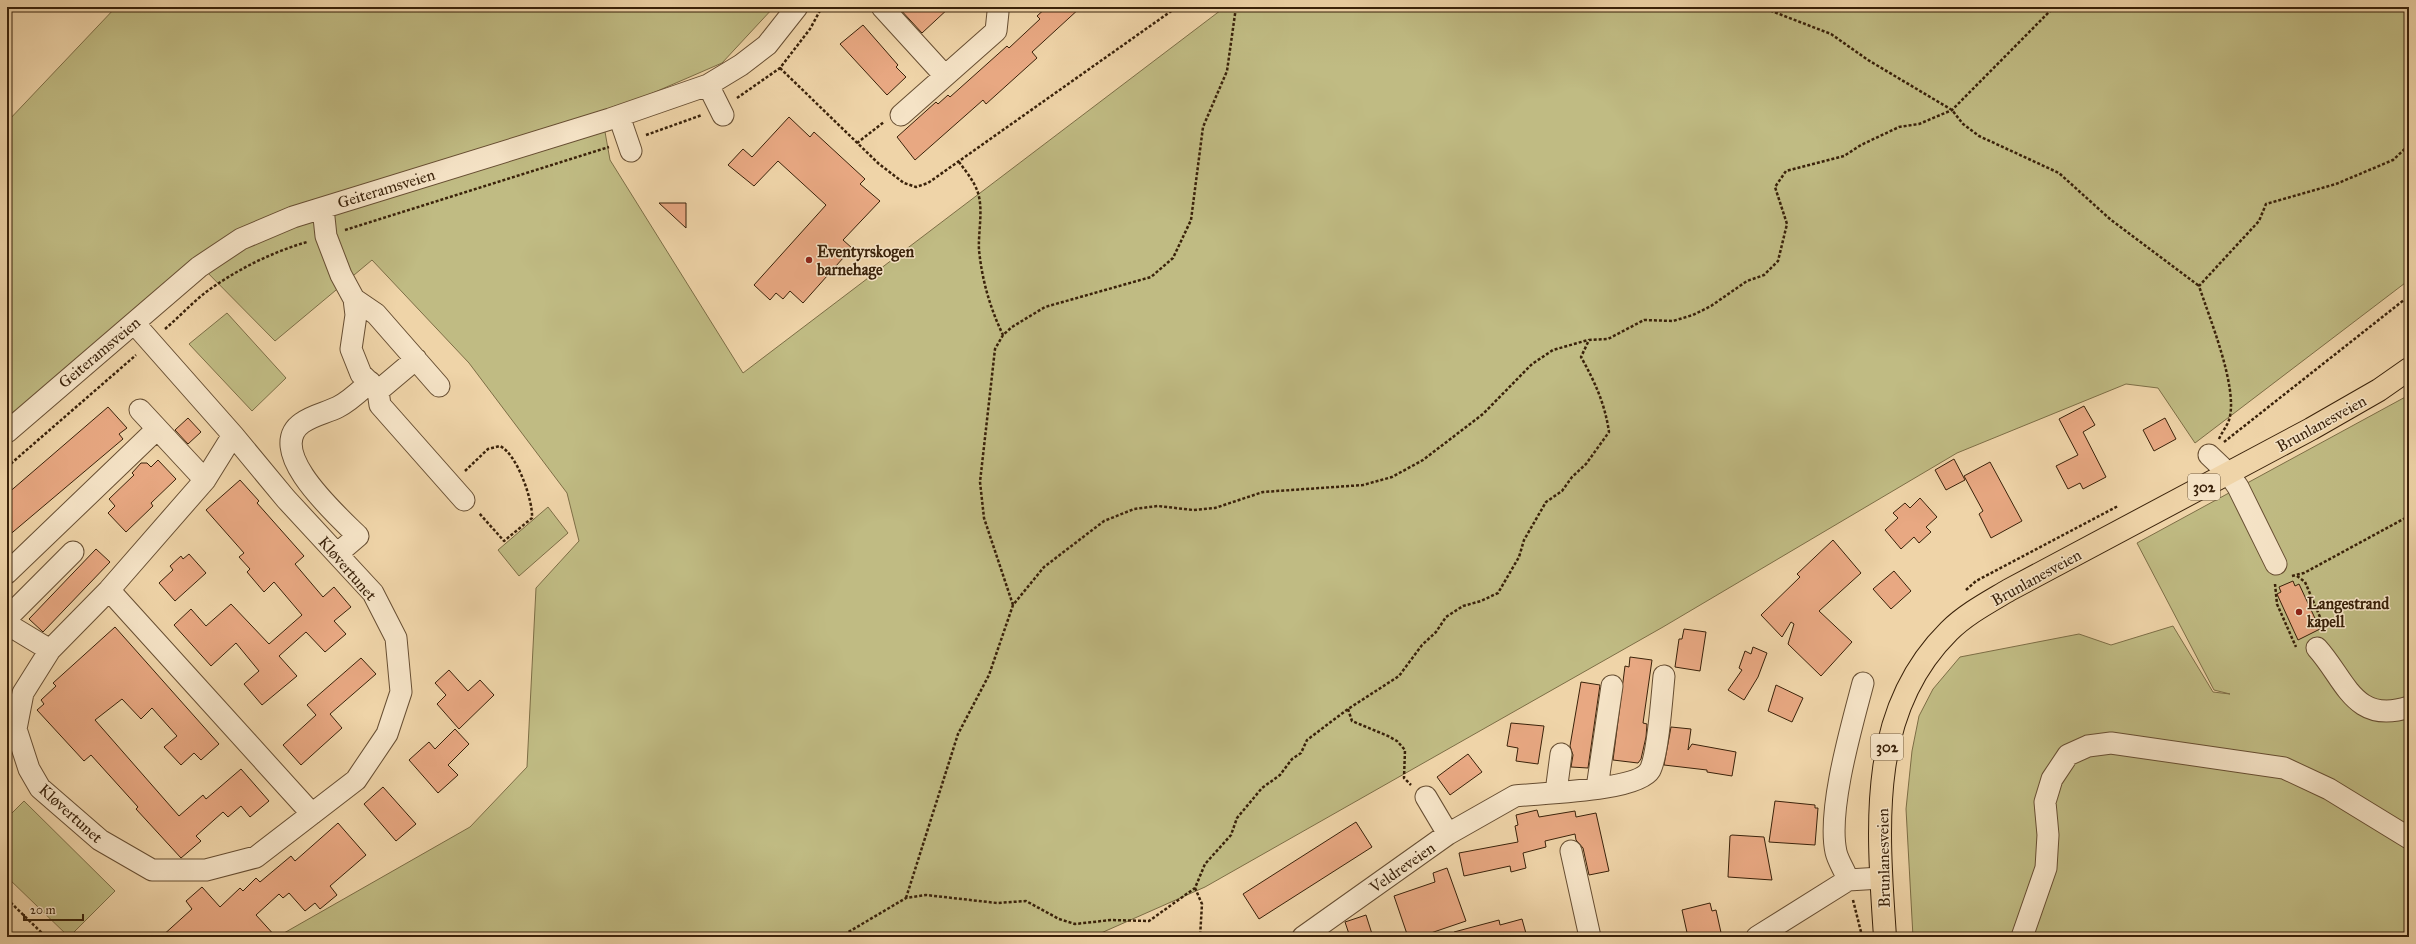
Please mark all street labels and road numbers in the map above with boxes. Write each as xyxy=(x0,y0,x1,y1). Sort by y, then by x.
street label: Geiteramsveien xyxy=(335,165,437,212)
street label: Geiteramsveien xyxy=(55,312,144,392)
street label: Brunlanesveien xyxy=(2273,391,2370,456)
road number: 302 xyxy=(2188,474,2220,500)
street label: Kløvertunet xyxy=(315,532,381,605)
street label: Brunlanesveien xyxy=(1988,545,2085,610)
road number: 302 xyxy=(1871,734,1903,760)
street label: Kløvertunet xyxy=(35,780,107,847)
street label: Brunlanesveien xyxy=(1873,808,1894,908)
street label: Veldreveien xyxy=(1365,838,1439,897)

